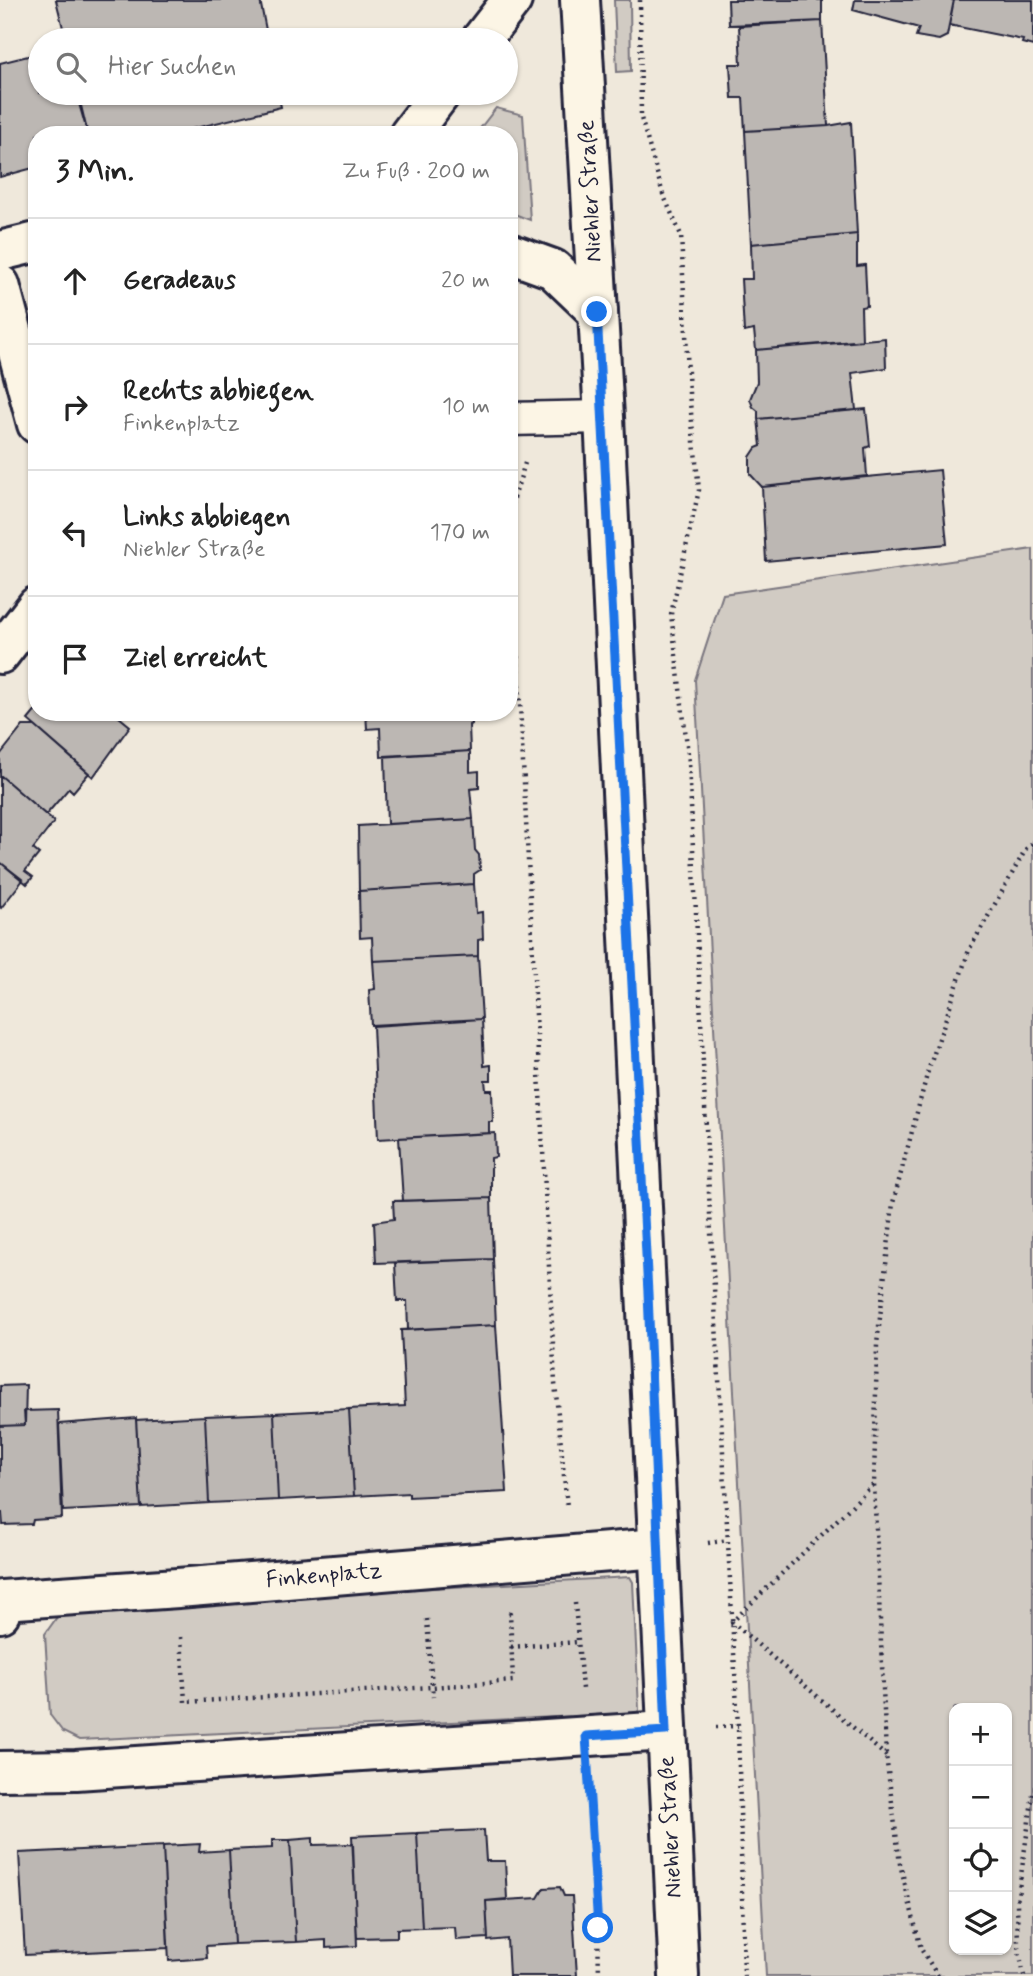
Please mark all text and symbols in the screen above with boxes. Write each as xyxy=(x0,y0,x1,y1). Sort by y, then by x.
search box xyxy=(28,28,518,105)
icon: search xyxy=(52,48,90,86)
text: Hier suchen xyxy=(108,50,236,84)
street label: Niehler Straße xyxy=(572,119,610,263)
text: 3 Min. xyxy=(56,152,134,191)
text: Zu Fuß · 200 m xyxy=(342,157,490,187)
icon: ahead xyxy=(56,262,94,300)
text: Geradeaus xyxy=(123,264,236,298)
text: 20 m xyxy=(441,266,490,296)
route end xyxy=(581,296,612,327)
text: Rechts abbiegen xyxy=(123,375,314,409)
icon: right xyxy=(56,388,94,426)
text: 10 m xyxy=(442,392,490,422)
text: Finkenplatz xyxy=(123,409,240,439)
text: Links abbiegen xyxy=(123,501,291,535)
icon: left xyxy=(56,514,94,552)
text: 170 m xyxy=(430,518,490,548)
text: Niehler Straße xyxy=(123,535,265,565)
icon: arrive xyxy=(56,640,94,678)
text: Ziel erreicht xyxy=(123,642,267,676)
street label: Finkenplatz xyxy=(265,1556,383,1596)
map controls xyxy=(949,1703,1012,1955)
button: + xyxy=(949,1703,1012,1766)
street label: Niehler Straße xyxy=(652,1755,690,1899)
button: − xyxy=(949,1766,1012,1829)
button: locate xyxy=(949,1829,1012,1892)
button: layers xyxy=(949,1892,1012,1955)
route start xyxy=(582,1912,613,1943)

